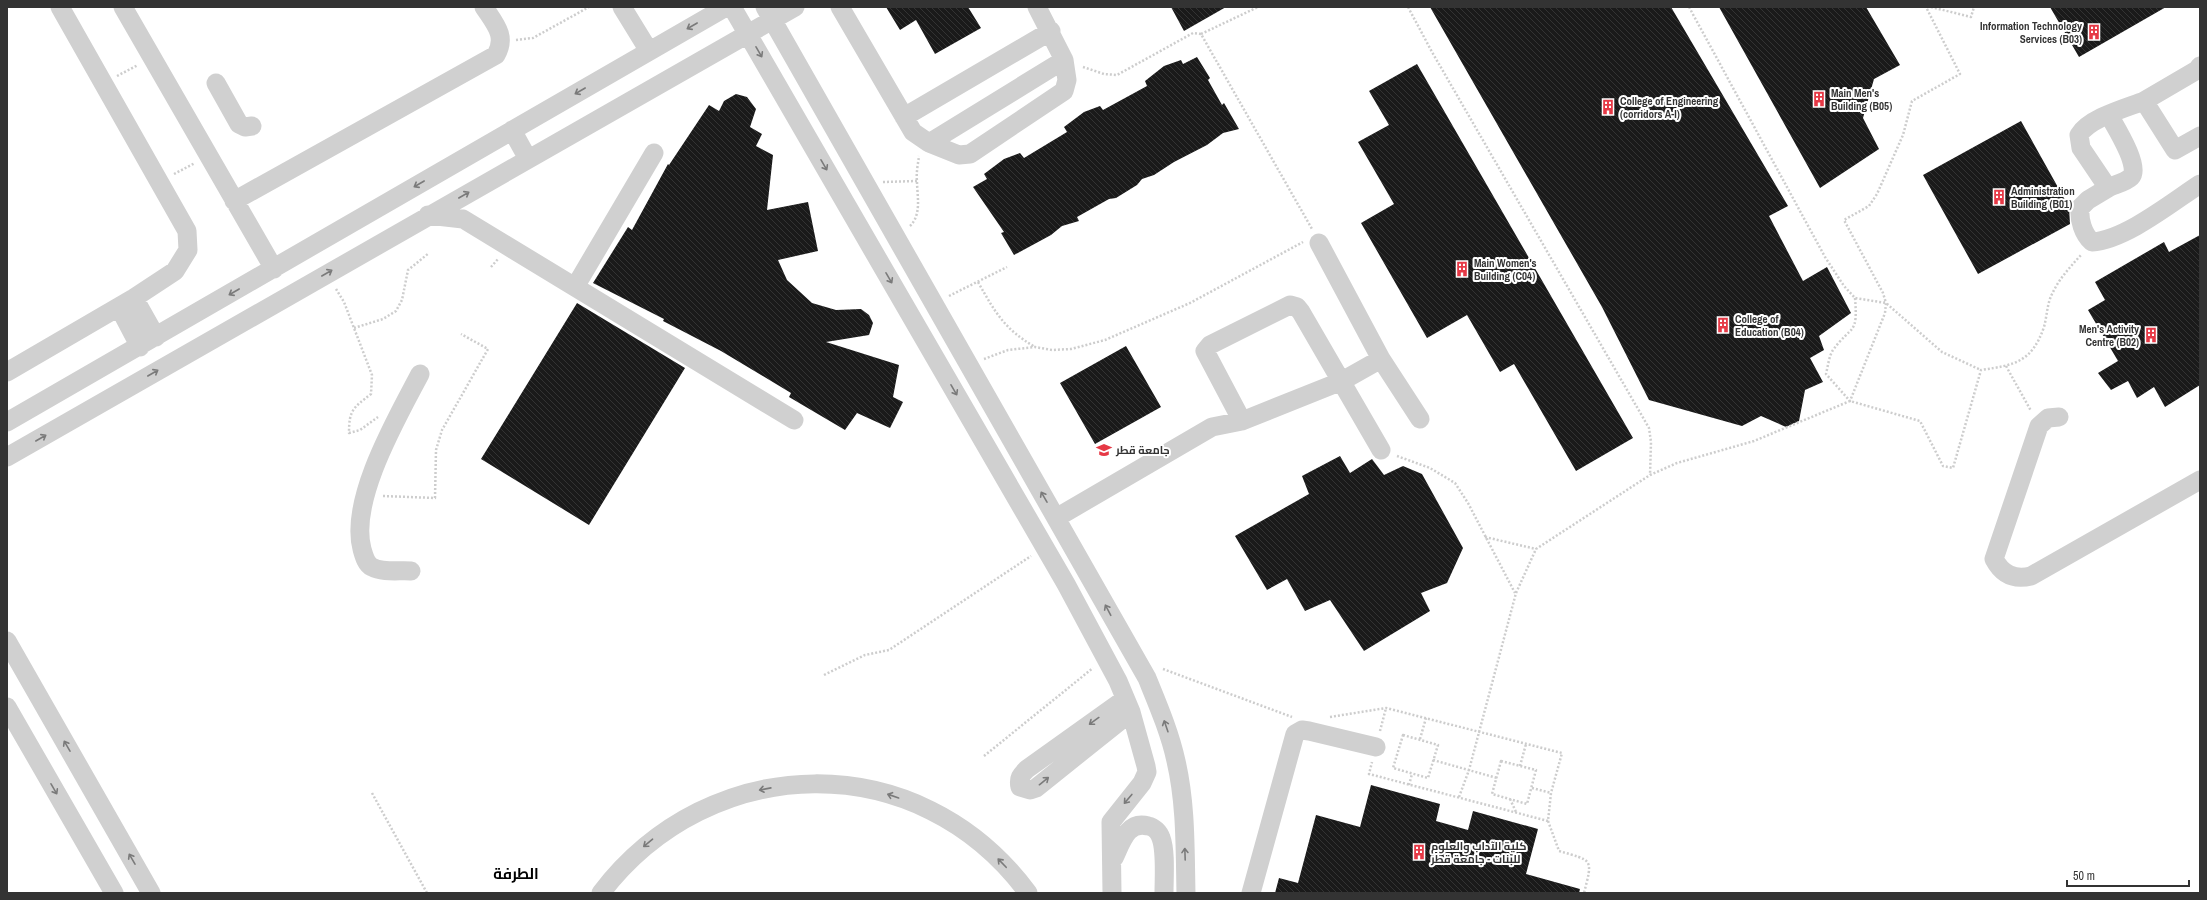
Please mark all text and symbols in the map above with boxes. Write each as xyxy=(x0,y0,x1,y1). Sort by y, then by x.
place label: Information Technology Services (B03) xyxy=(1980,19,2082,46)
one-way arrow xyxy=(687,23,699,31)
building icon: Information Technology Services (B03) xyxy=(2085,23,2103,41)
one-way arrow xyxy=(756,46,764,58)
place label: Main Men's Building (B05) xyxy=(1831,86,1892,113)
one-way arrow xyxy=(574,87,586,95)
building icon: Main Men's Building (B05) xyxy=(1810,90,1828,108)
place label: College of Engineering (corridors A-I) xyxy=(1620,94,1719,121)
building icon: College of Engineering (corridors A-I) xyxy=(1599,98,1617,116)
one-way arrow xyxy=(821,159,829,171)
one-way arrow xyxy=(413,181,425,189)
place label: Administration Building (B01) xyxy=(2011,184,2075,211)
building icon: Administration Building (B01) xyxy=(1990,188,2008,206)
one-way arrow xyxy=(458,190,470,198)
place label: Main Women's Building (C04) xyxy=(1474,256,1537,283)
building icon: Main Women's Building (C04) xyxy=(1453,260,1471,278)
one-way arrow xyxy=(321,269,333,276)
one-way arrow xyxy=(886,272,894,284)
one-way arrow xyxy=(228,288,240,296)
place label: College of Education (B04) xyxy=(1735,312,1804,339)
building icon: College of Education (B04) xyxy=(1714,316,1732,334)
place label: Men's Activity Centre (B02) xyxy=(2079,322,2139,349)
building icon: Men's Activity Centre (B02) xyxy=(2142,326,2160,344)
one-way arrow xyxy=(147,368,159,376)
one-way arrow xyxy=(951,384,959,396)
one-way arrow xyxy=(35,433,47,441)
school or university icon: جامعة قطر xyxy=(1095,441,1113,459)
place label: جامعة قطر xyxy=(1115,443,1170,457)
one-way arrow xyxy=(1040,491,1048,503)
one-way arrow xyxy=(1104,604,1112,616)
one-way arrow xyxy=(1088,717,1099,725)
one-way arrow xyxy=(1161,721,1169,733)
one-way arrow xyxy=(63,740,71,752)
one-way arrow xyxy=(1039,777,1050,786)
one-way arrow xyxy=(51,783,59,795)
one-way arrow xyxy=(758,785,771,793)
one-way arrow xyxy=(887,792,900,799)
one-way arrow xyxy=(1124,794,1133,804)
one-way arrow xyxy=(643,838,653,847)
place label: كلية الآداب والعلوم للبنات - جامعة قطر xyxy=(1430,839,1526,866)
building icon: كلية الآداب والعلوم للبنات - جامعة قطر xyxy=(1410,843,1428,861)
one-way arrow xyxy=(1181,848,1189,861)
one-way arrow xyxy=(127,853,135,865)
one-way arrow xyxy=(998,858,1007,868)
scale bar xyxy=(2067,862,2189,888)
district label: الطرفة xyxy=(493,863,539,884)
text: 50 m xyxy=(2073,868,2095,884)

